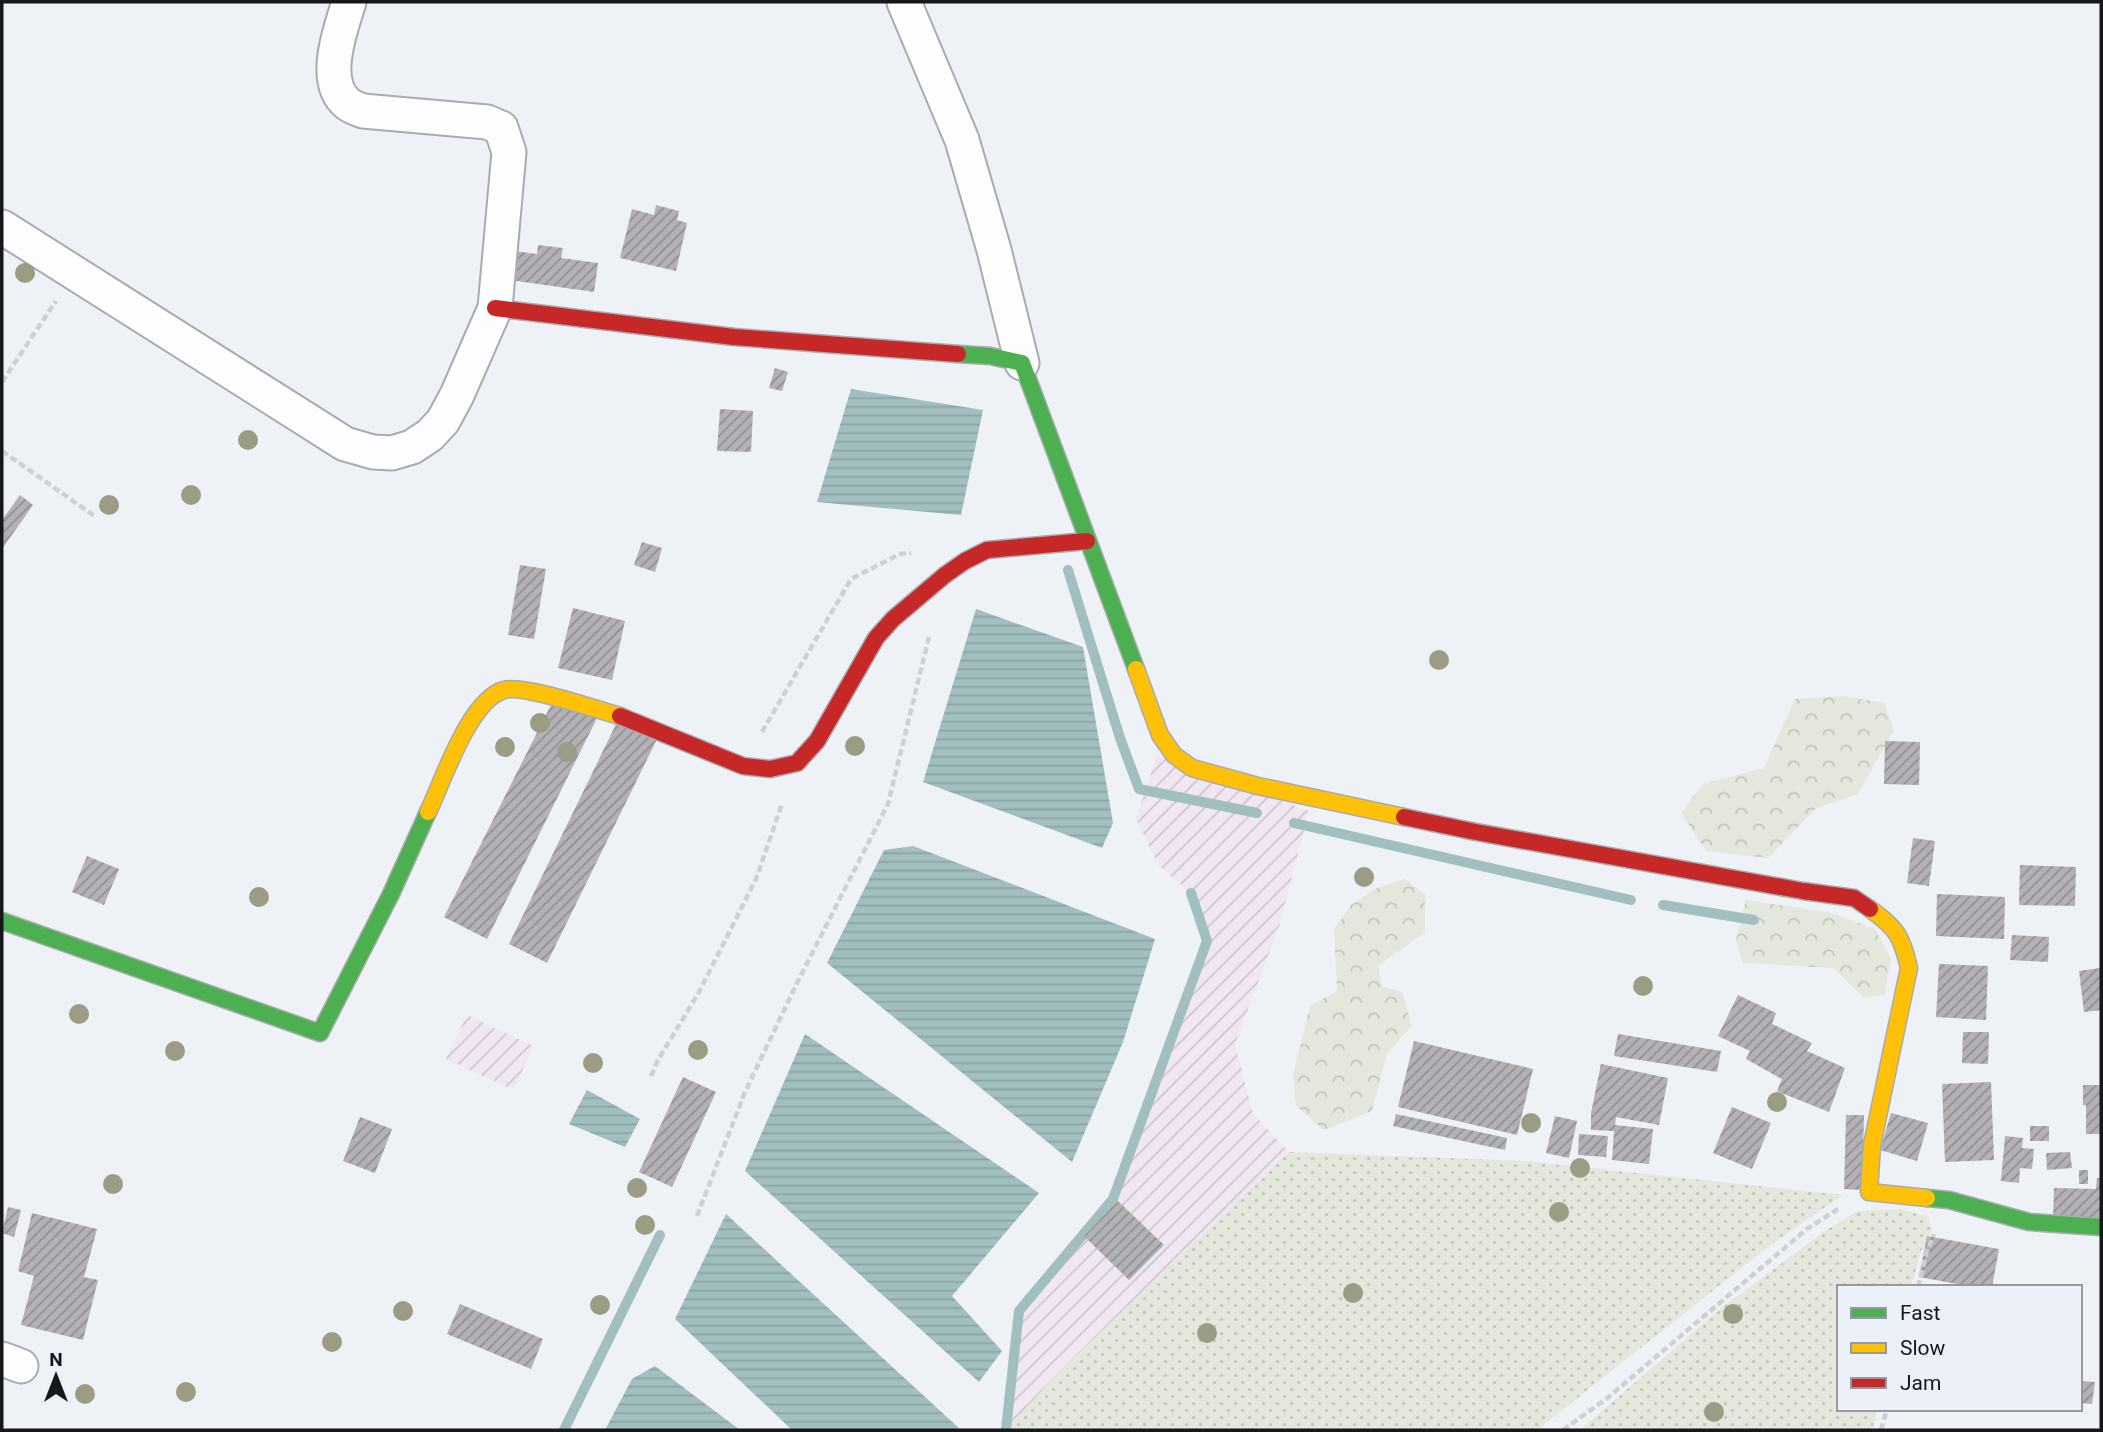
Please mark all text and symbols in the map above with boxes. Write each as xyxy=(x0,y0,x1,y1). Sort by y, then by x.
legend xyxy=(1837,1285,2082,1411)
text: Fast xyxy=(1900,1301,1941,1325)
text: Slow xyxy=(1900,1336,1946,1360)
north arrow xyxy=(21,1341,91,1411)
text: N xyxy=(49,1348,63,1371)
text: Jam xyxy=(1900,1371,1941,1395)

